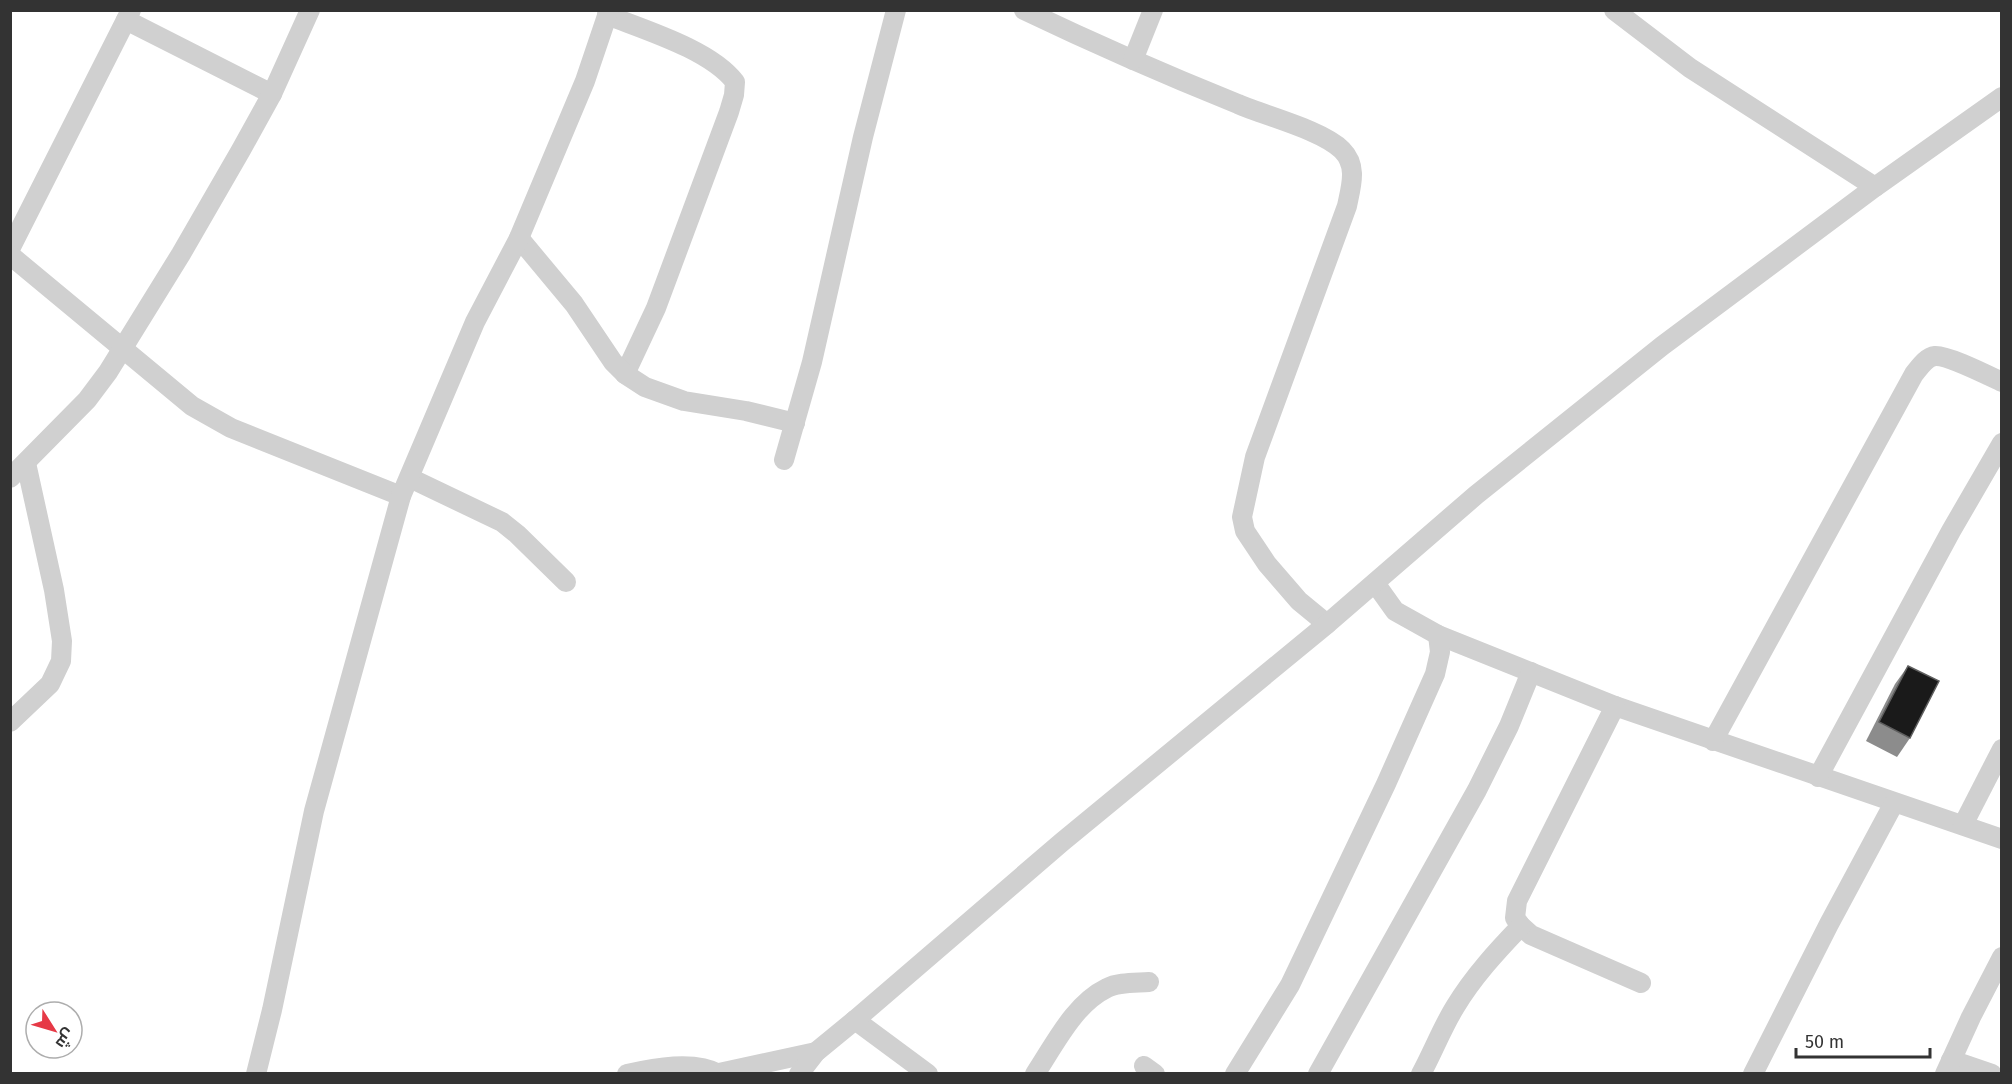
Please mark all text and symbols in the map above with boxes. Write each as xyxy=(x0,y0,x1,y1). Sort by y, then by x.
north arrow xyxy=(24,1000,84,1060)
scale bar xyxy=(1796,1021,1930,1059)
text: ش xyxy=(52,1025,79,1053)
text: 50 m xyxy=(1805,1031,1844,1053)

